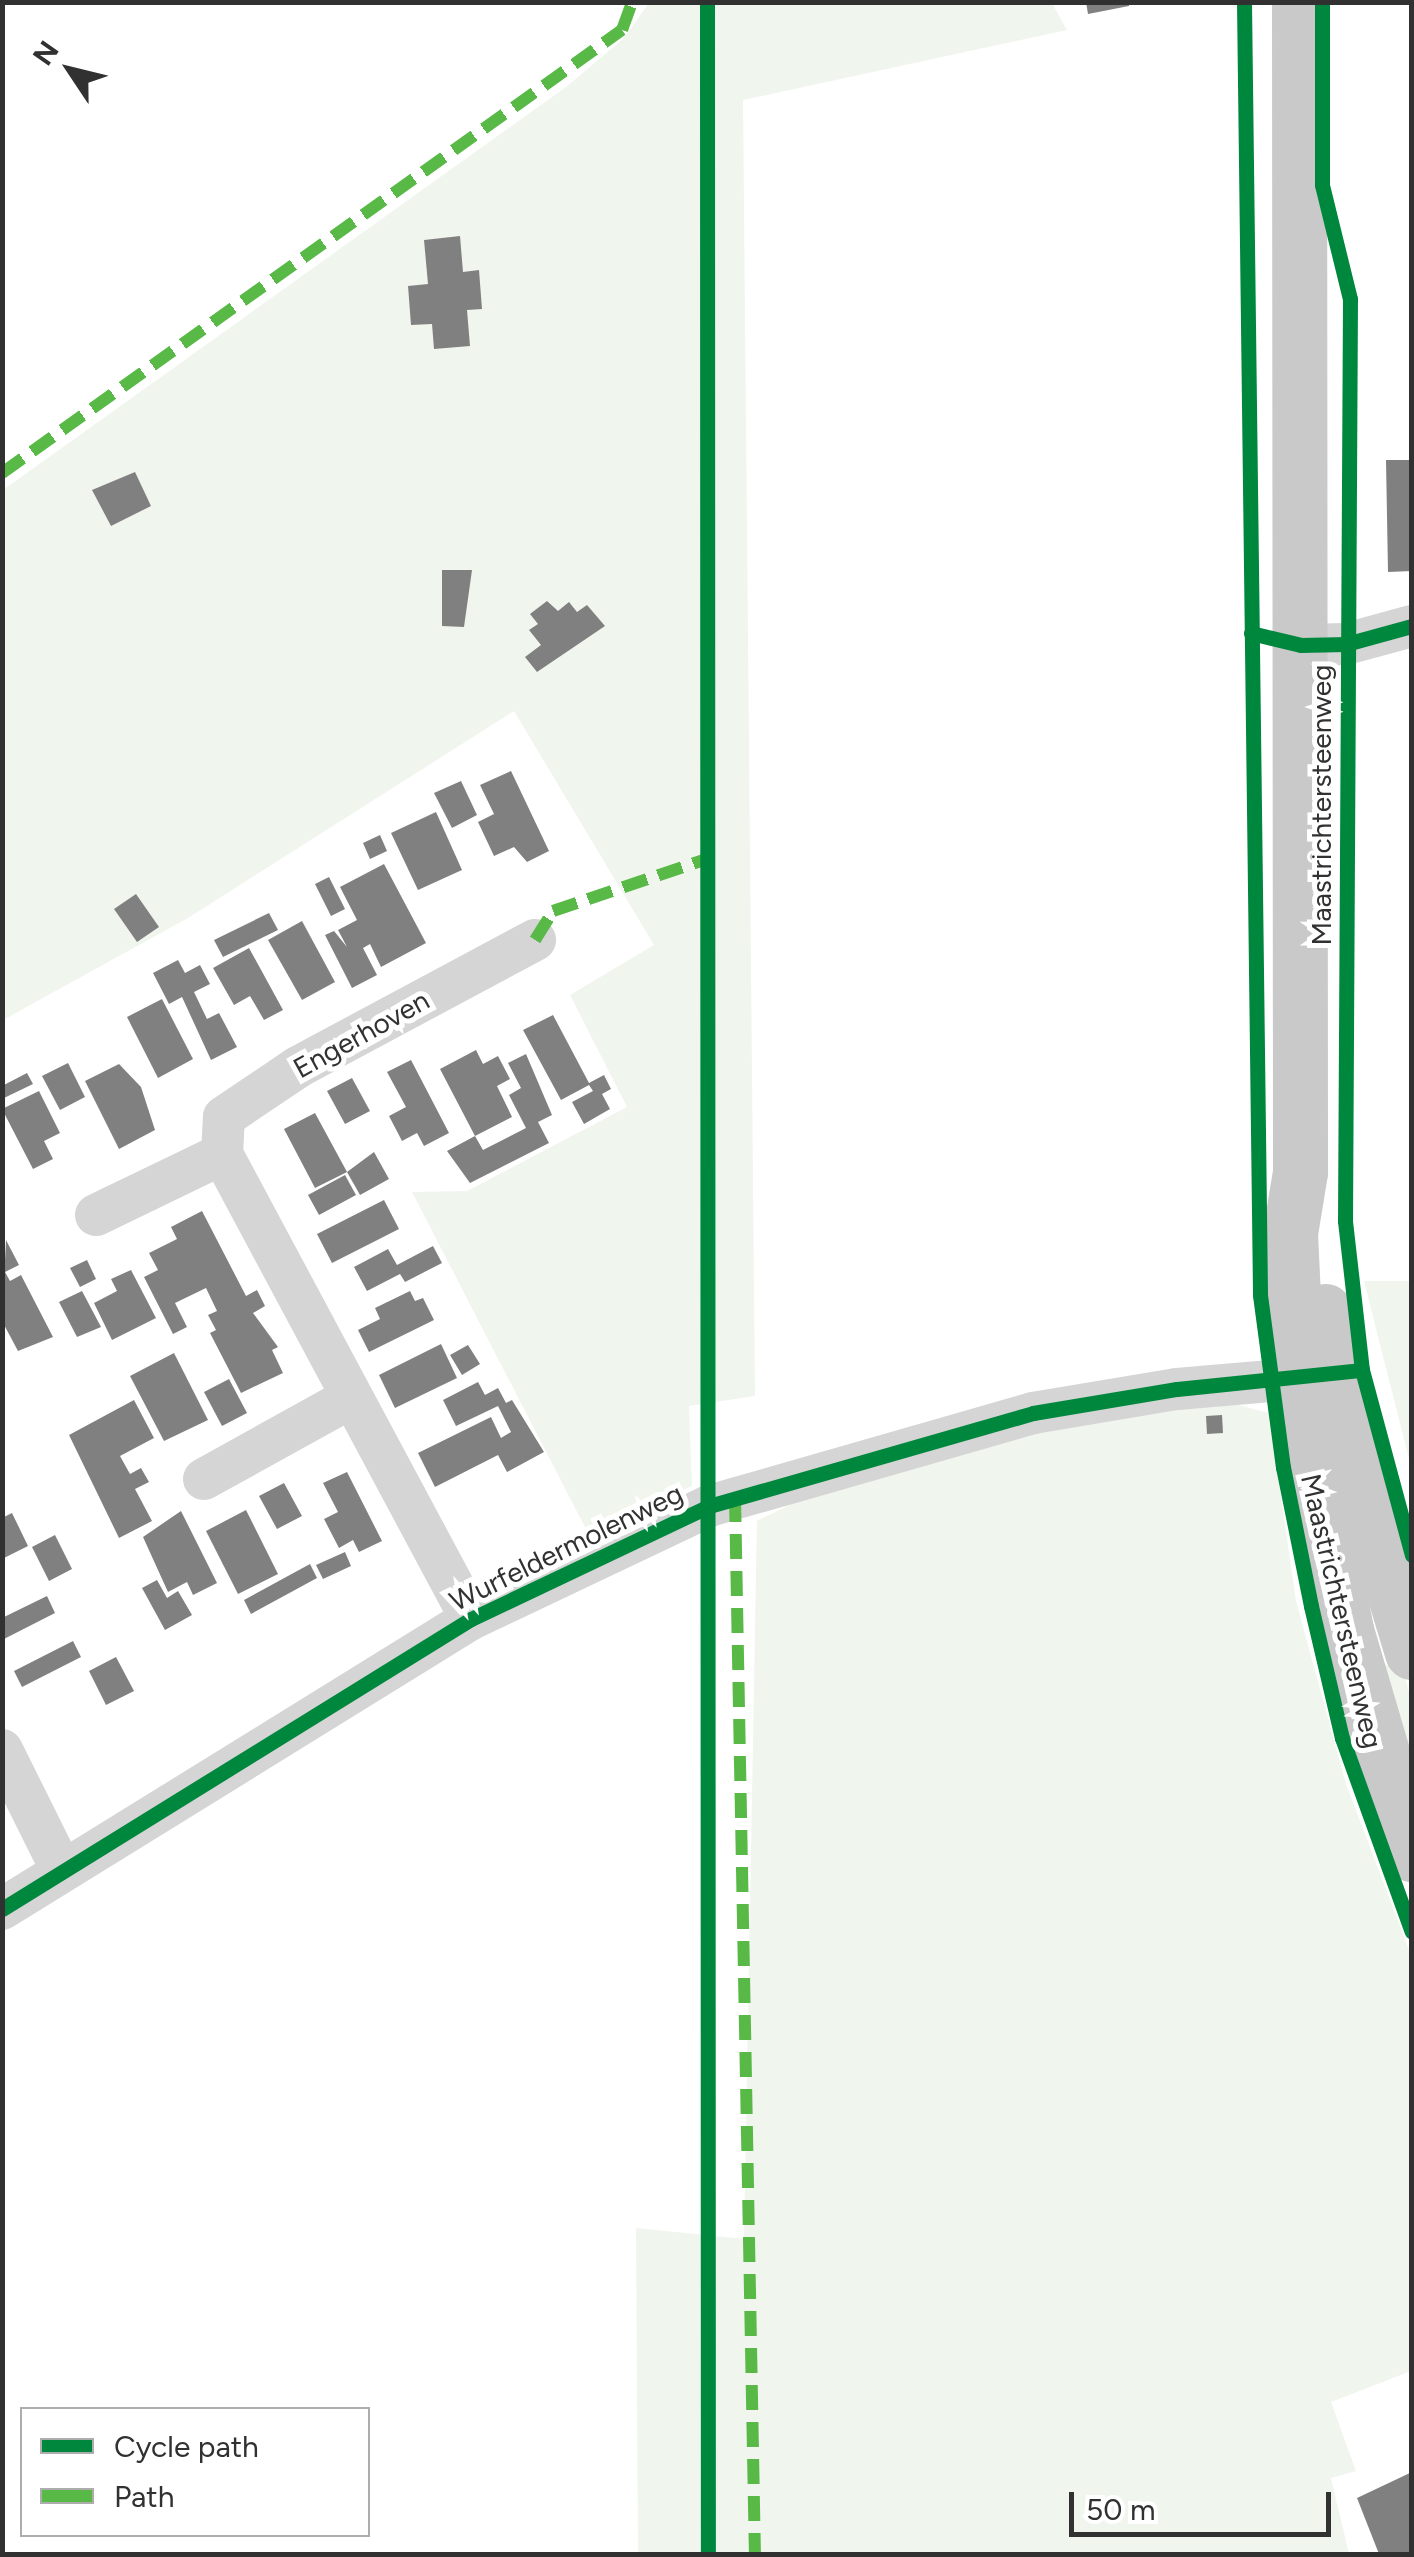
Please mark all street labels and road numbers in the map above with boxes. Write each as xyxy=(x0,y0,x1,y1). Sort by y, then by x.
street label: Maastrichtersteenweg xyxy=(1304,665,1338,945)
street label: Engerhoven xyxy=(287,983,435,1085)
street label: Maastrichtersteenweg xyxy=(1294,1470,1390,1752)
street label: Wurfeldermolenweg xyxy=(444,1476,688,1618)

